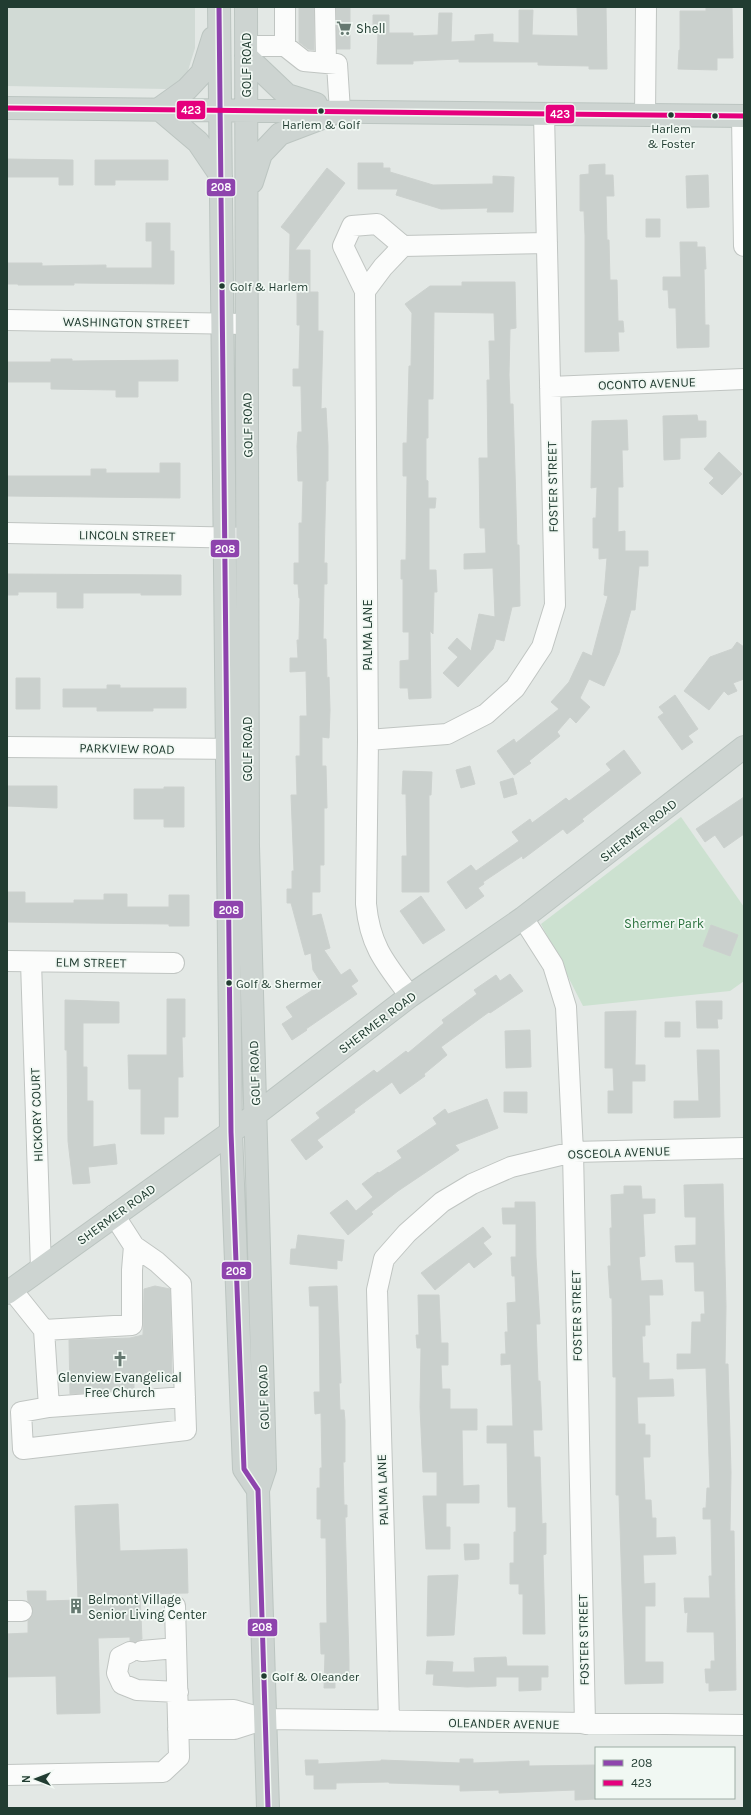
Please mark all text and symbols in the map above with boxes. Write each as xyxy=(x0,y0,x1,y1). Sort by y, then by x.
supermarket icon: Shell xyxy=(335,19,353,37)
place label: Shell xyxy=(356,21,386,36)
street label: GOLF ROAD xyxy=(239,32,254,98)
line badge: 423 xyxy=(176,100,206,120)
text: 423 xyxy=(181,104,201,117)
line badge: 423 xyxy=(545,104,575,124)
marker: Harlem & Golf xyxy=(316,106,326,116)
text: 423 xyxy=(550,108,570,121)
marker: Harlem & Foster xyxy=(666,110,676,120)
unlabelled marker xyxy=(710,111,720,121)
place label: Harlem & Golf xyxy=(282,118,361,132)
place label: Harlem & Foster xyxy=(647,122,695,151)
line badge: 208 xyxy=(206,178,236,197)
text: 208 xyxy=(211,181,231,194)
place label: Golf & Harlem xyxy=(230,280,308,294)
marker: Golf & Harlem xyxy=(217,281,227,291)
street label: WASHINGTON STREET xyxy=(63,314,190,331)
street label: OCONTO AVENUE xyxy=(598,374,696,393)
street label: GOLF ROAD xyxy=(239,392,256,458)
street label: FOSTER STREET xyxy=(544,441,561,533)
street label: LINCOLN STREET xyxy=(79,527,176,544)
line badge: 208 xyxy=(210,539,240,558)
text: 208 xyxy=(215,543,235,556)
street label: PALMA LANE xyxy=(360,599,375,671)
street label: GOLF ROAD xyxy=(240,716,255,782)
street label: PARKVIEW ROAD xyxy=(79,740,175,757)
street label: SHERMER ROAD xyxy=(597,796,680,865)
line badge: 208 xyxy=(213,900,244,919)
text: 208 xyxy=(219,904,239,917)
park label: Shermer Park xyxy=(624,916,704,931)
street label: ELM STREET xyxy=(55,954,127,971)
place label: Golf & Shermer xyxy=(236,977,322,991)
marker: Golf & Shermer xyxy=(224,978,234,988)
street label: SHERMER ROAD xyxy=(335,988,419,1057)
street label: GOLF ROAD xyxy=(246,1040,263,1106)
street label: HICKORY COURT xyxy=(27,1067,46,1162)
street label: OSCEOLA AVENUE xyxy=(567,1143,671,1162)
street label: SHERMER ROAD xyxy=(74,1181,159,1248)
line badge: 208 xyxy=(221,1261,252,1280)
text: 208 xyxy=(226,1265,246,1278)
street label: FOSTER STREET xyxy=(568,1270,585,1362)
church icon: Glenview Evangelical Free Church xyxy=(111,1350,129,1368)
street label: GOLF ROAD xyxy=(255,1364,272,1430)
place label: Glenview Evangelical Free Church xyxy=(58,1370,182,1400)
street label: PALMA LANE xyxy=(374,1454,391,1526)
place label: Belmont Village Senior Living Center xyxy=(88,1592,207,1622)
street label: FOSTER STREET xyxy=(575,1594,592,1686)
building icon: Belmont Village Senior Living Center xyxy=(67,1597,85,1615)
line badge: 208 xyxy=(247,1618,278,1637)
text: 208 xyxy=(252,1621,272,1634)
place label: Golf & Oleander xyxy=(272,1670,360,1684)
marker: Golf & Oleander xyxy=(259,1671,269,1681)
street label: OLEANDER AVENUE xyxy=(448,1715,560,1732)
legend xyxy=(595,1747,735,1799)
text: 208 xyxy=(631,1756,652,1770)
north arrow xyxy=(16,1759,56,1799)
text: N xyxy=(20,1775,33,1783)
text: 423 xyxy=(631,1776,652,1790)

